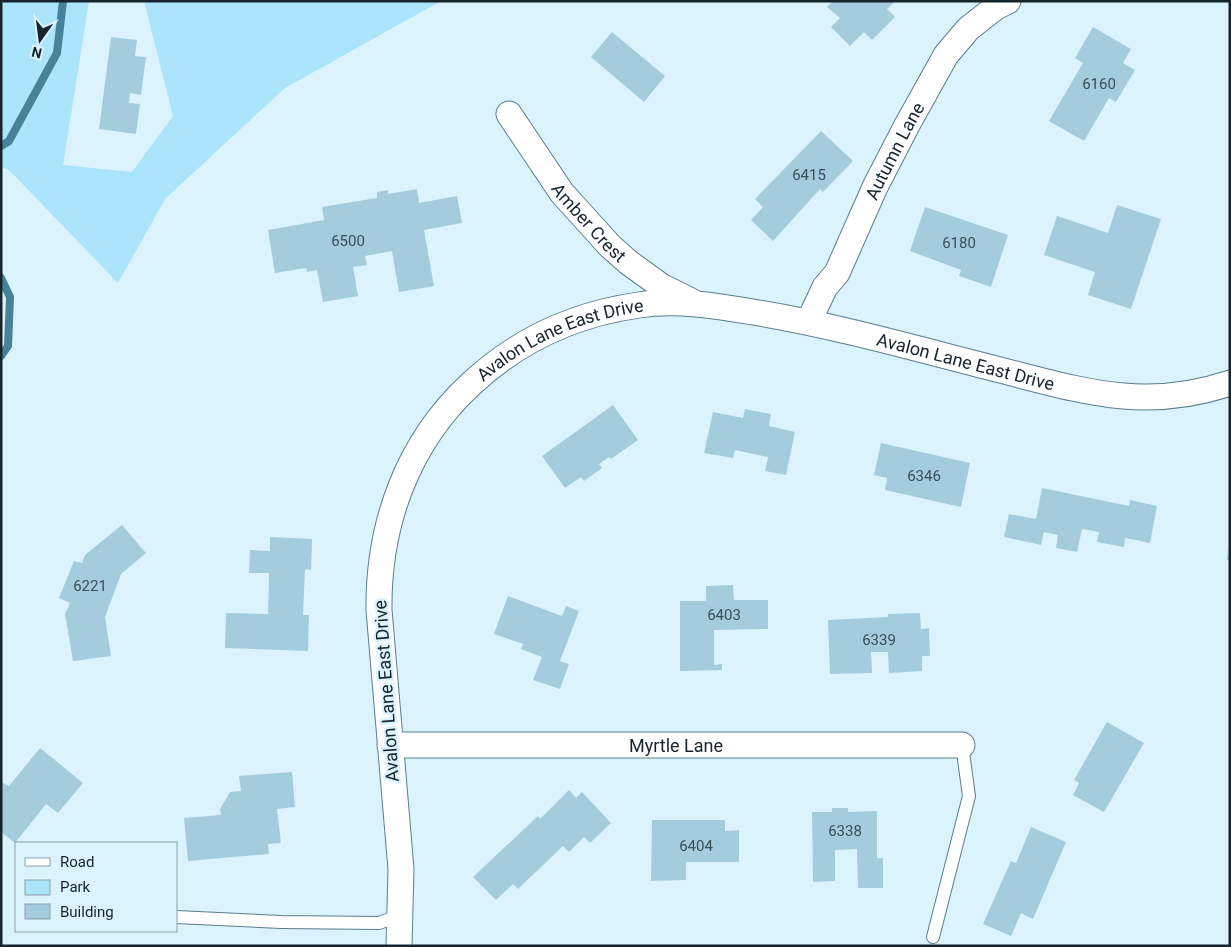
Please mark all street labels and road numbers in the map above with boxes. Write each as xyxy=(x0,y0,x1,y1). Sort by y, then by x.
street label: Autumn Lane xyxy=(860,98,928,203)
street label: Amber Crest xyxy=(548,179,631,266)
street label: Avalon Lane East Drive xyxy=(472,294,645,385)
street label: Avalon Lane East Drive xyxy=(875,328,1057,394)
street label: Avalon Lane East Drive xyxy=(369,599,403,783)
street label: Myrtle Lane xyxy=(629,735,723,756)

